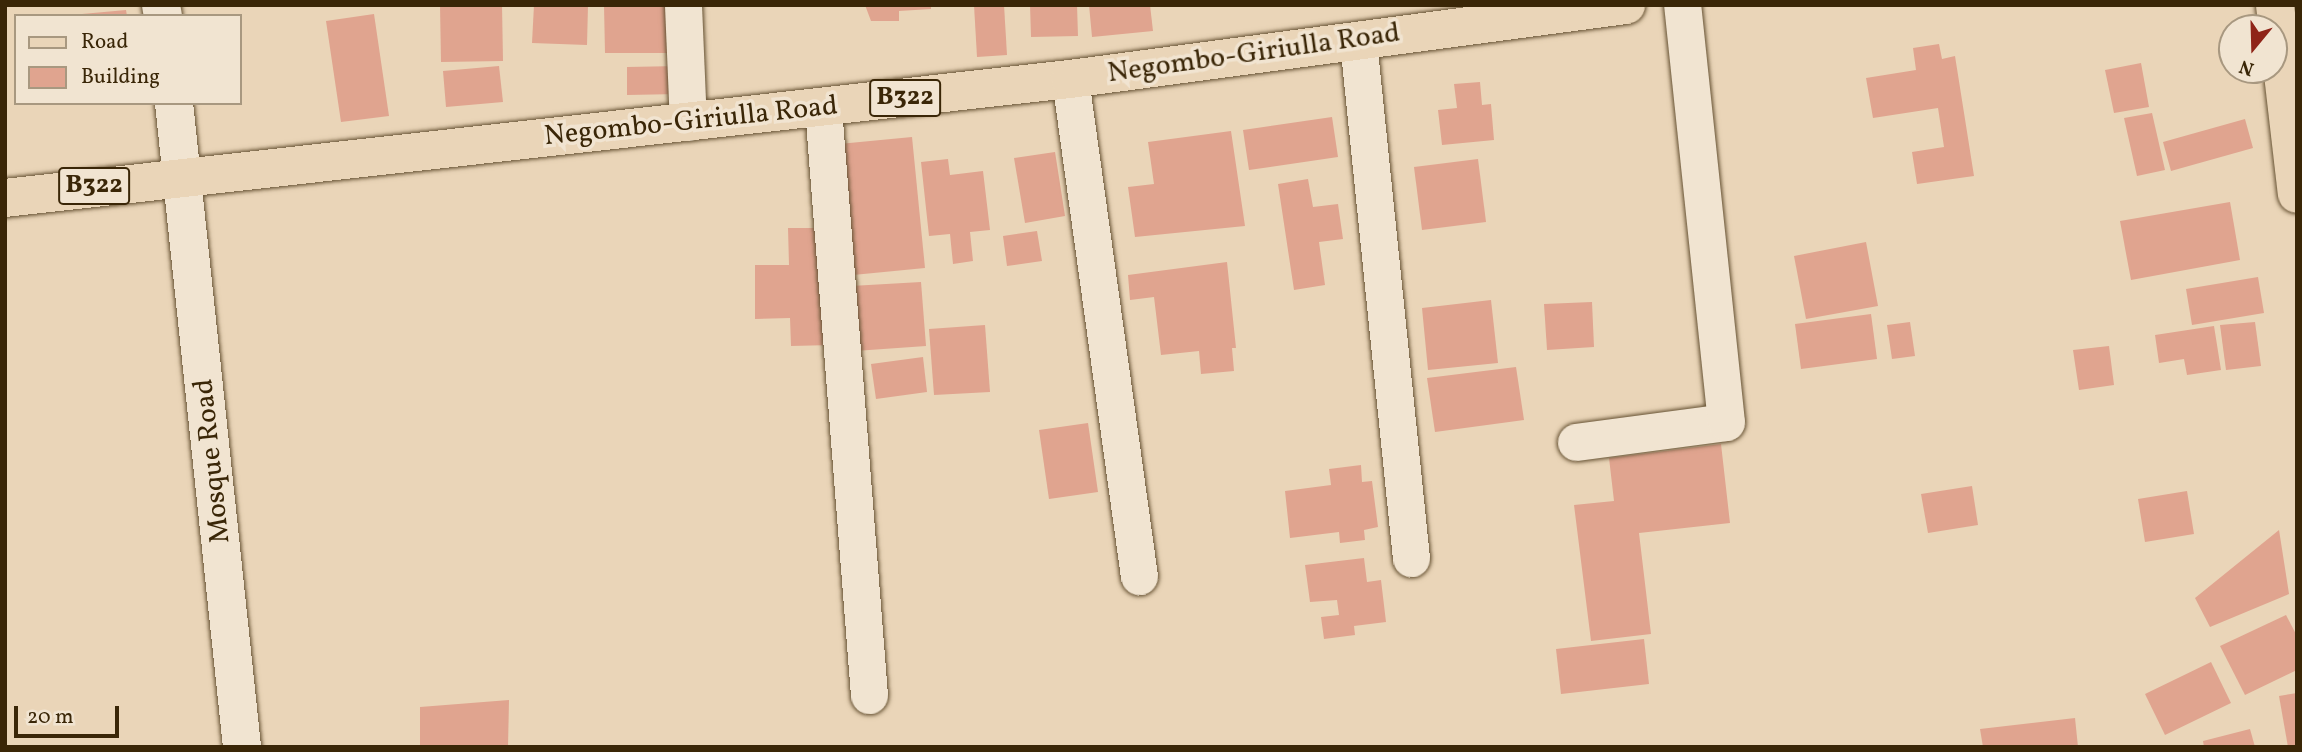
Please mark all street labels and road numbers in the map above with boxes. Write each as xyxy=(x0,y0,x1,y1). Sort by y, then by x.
street label: Negombo-Giriulla Road xyxy=(1106,17,1402,91)
road number: B322 xyxy=(868,76,942,120)
street label: Negombo-Giriulla Road xyxy=(543,90,839,154)
road number: B322 xyxy=(57,164,131,209)
street label: Mosque Road xyxy=(188,377,238,545)

